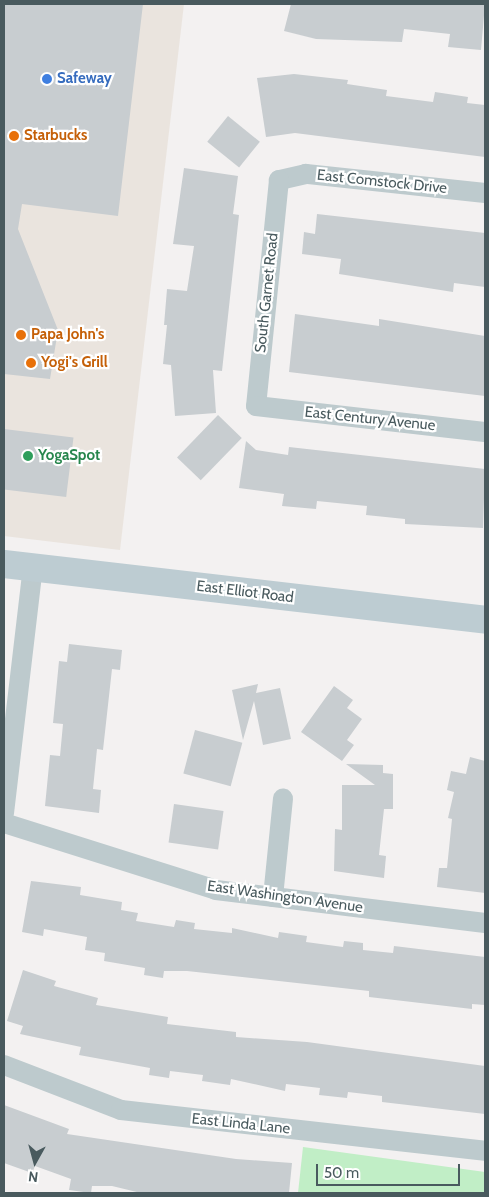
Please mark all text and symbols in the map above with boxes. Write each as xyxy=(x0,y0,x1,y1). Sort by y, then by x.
place label: Safeway xyxy=(57,70,112,88)
marker: Safeway xyxy=(41,73,53,85)
place label: Starbucks xyxy=(24,127,87,145)
marker: Starbucks xyxy=(8,130,20,142)
street label: East Comstock Drive xyxy=(316,166,448,198)
street label: South Garnet Road xyxy=(252,232,282,354)
place label: Papa John's xyxy=(31,326,104,344)
marker: Papa John's xyxy=(15,329,27,341)
place label: Yogi's Grill xyxy=(41,354,108,372)
marker: Yogi's Grill xyxy=(25,357,37,369)
street label: East Century Avenue xyxy=(304,403,436,435)
place label: YogaSpot xyxy=(38,447,100,465)
marker: YogaSpot xyxy=(22,450,34,462)
street label: East Elliot Road xyxy=(195,577,295,607)
street label: East Washington Avenue xyxy=(206,877,364,917)
street label: East Linda Lane xyxy=(191,1110,291,1138)
north arrow xyxy=(10,1137,60,1187)
scale bar xyxy=(319,1154,463,1186)
text: 50 m xyxy=(324,1164,359,1182)
text: N xyxy=(27,1167,39,1186)

